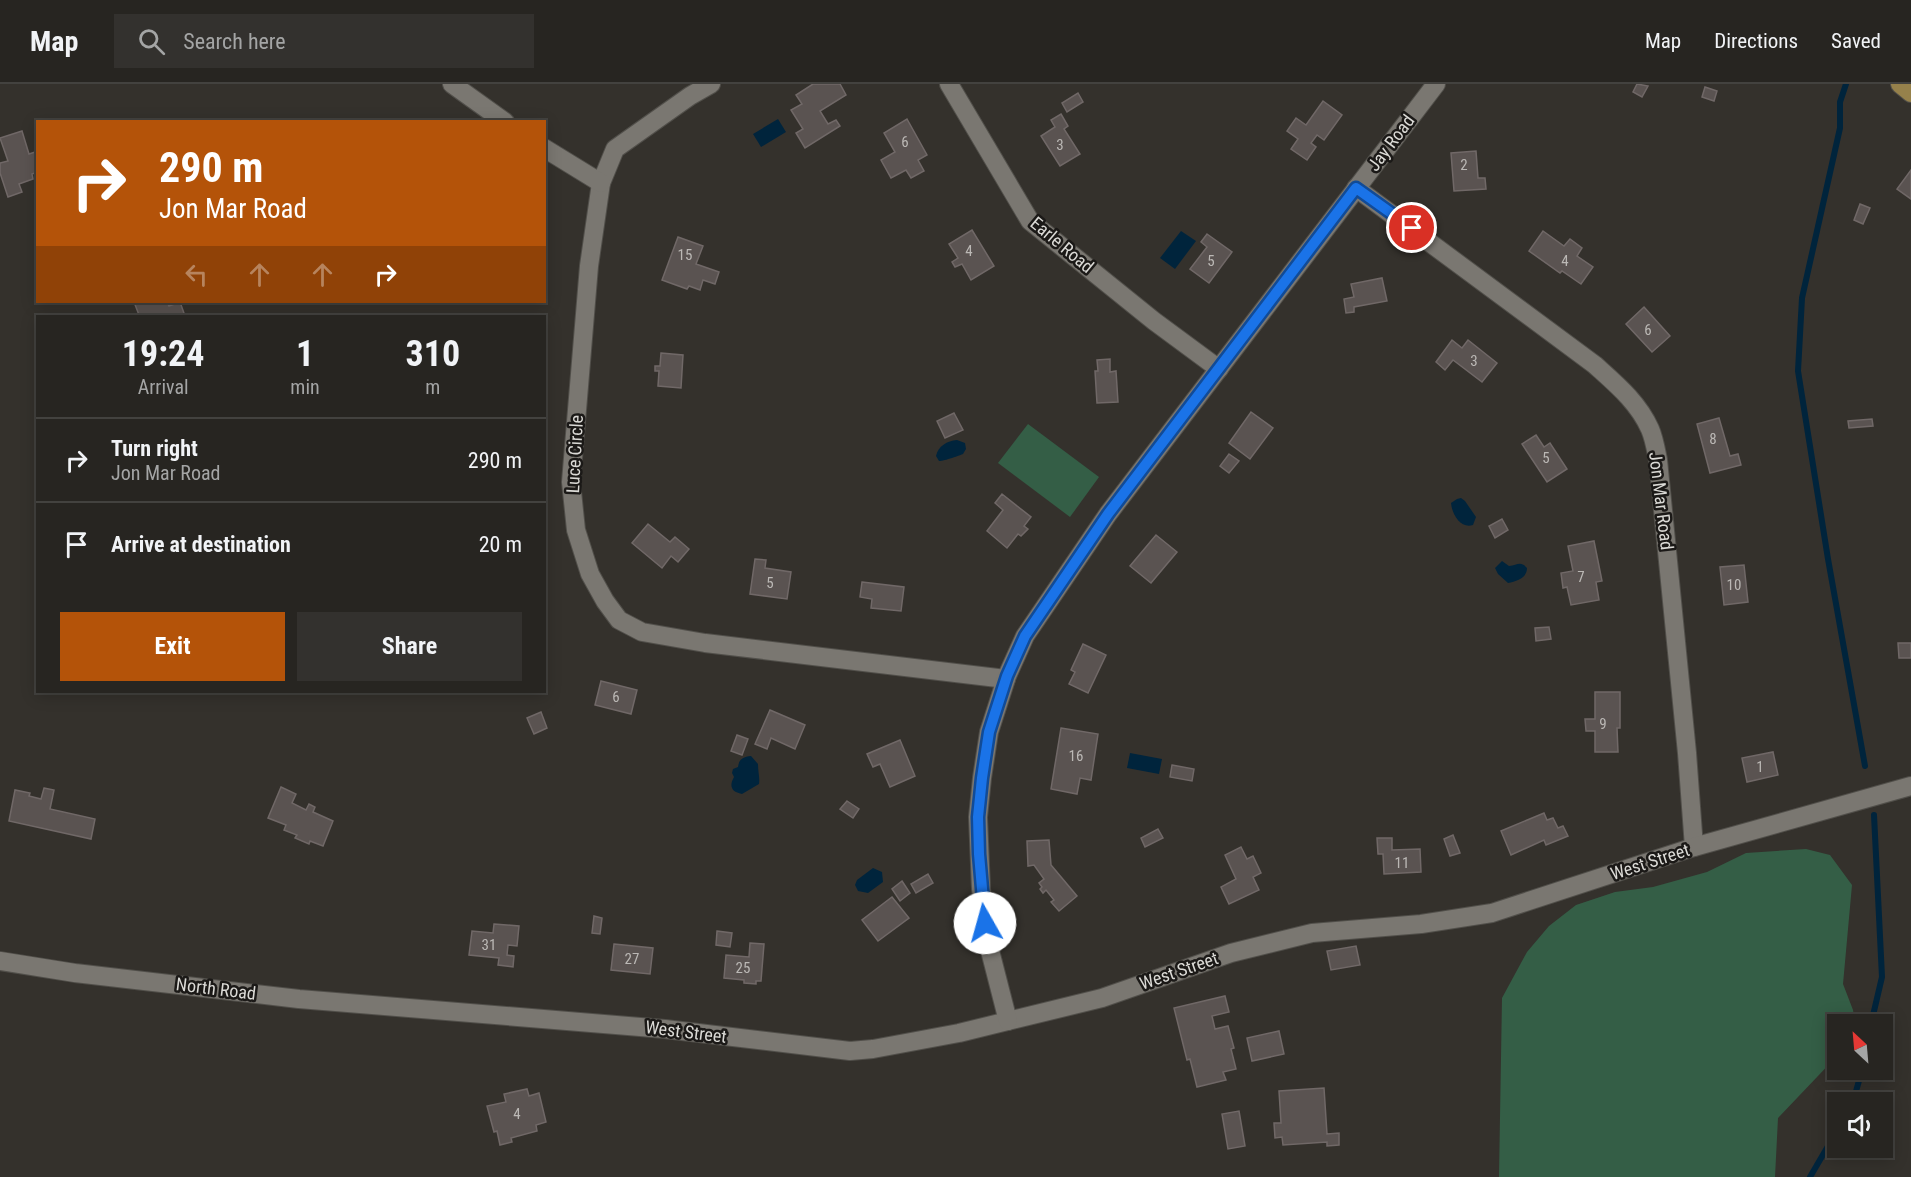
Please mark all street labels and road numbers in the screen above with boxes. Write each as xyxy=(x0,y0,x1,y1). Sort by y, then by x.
street label: Jay Road xyxy=(1363,110,1419,175)
street label: Earle Road xyxy=(1026,212,1098,277)
street label: Luce Circle xyxy=(562,414,587,494)
street label: Jon Mar Road xyxy=(1645,451,1678,551)
street label: West Street xyxy=(1608,839,1692,884)
street label: West Street xyxy=(1137,947,1221,994)
street label: North Road xyxy=(175,973,257,1004)
street label: West Street xyxy=(644,1016,728,1047)

